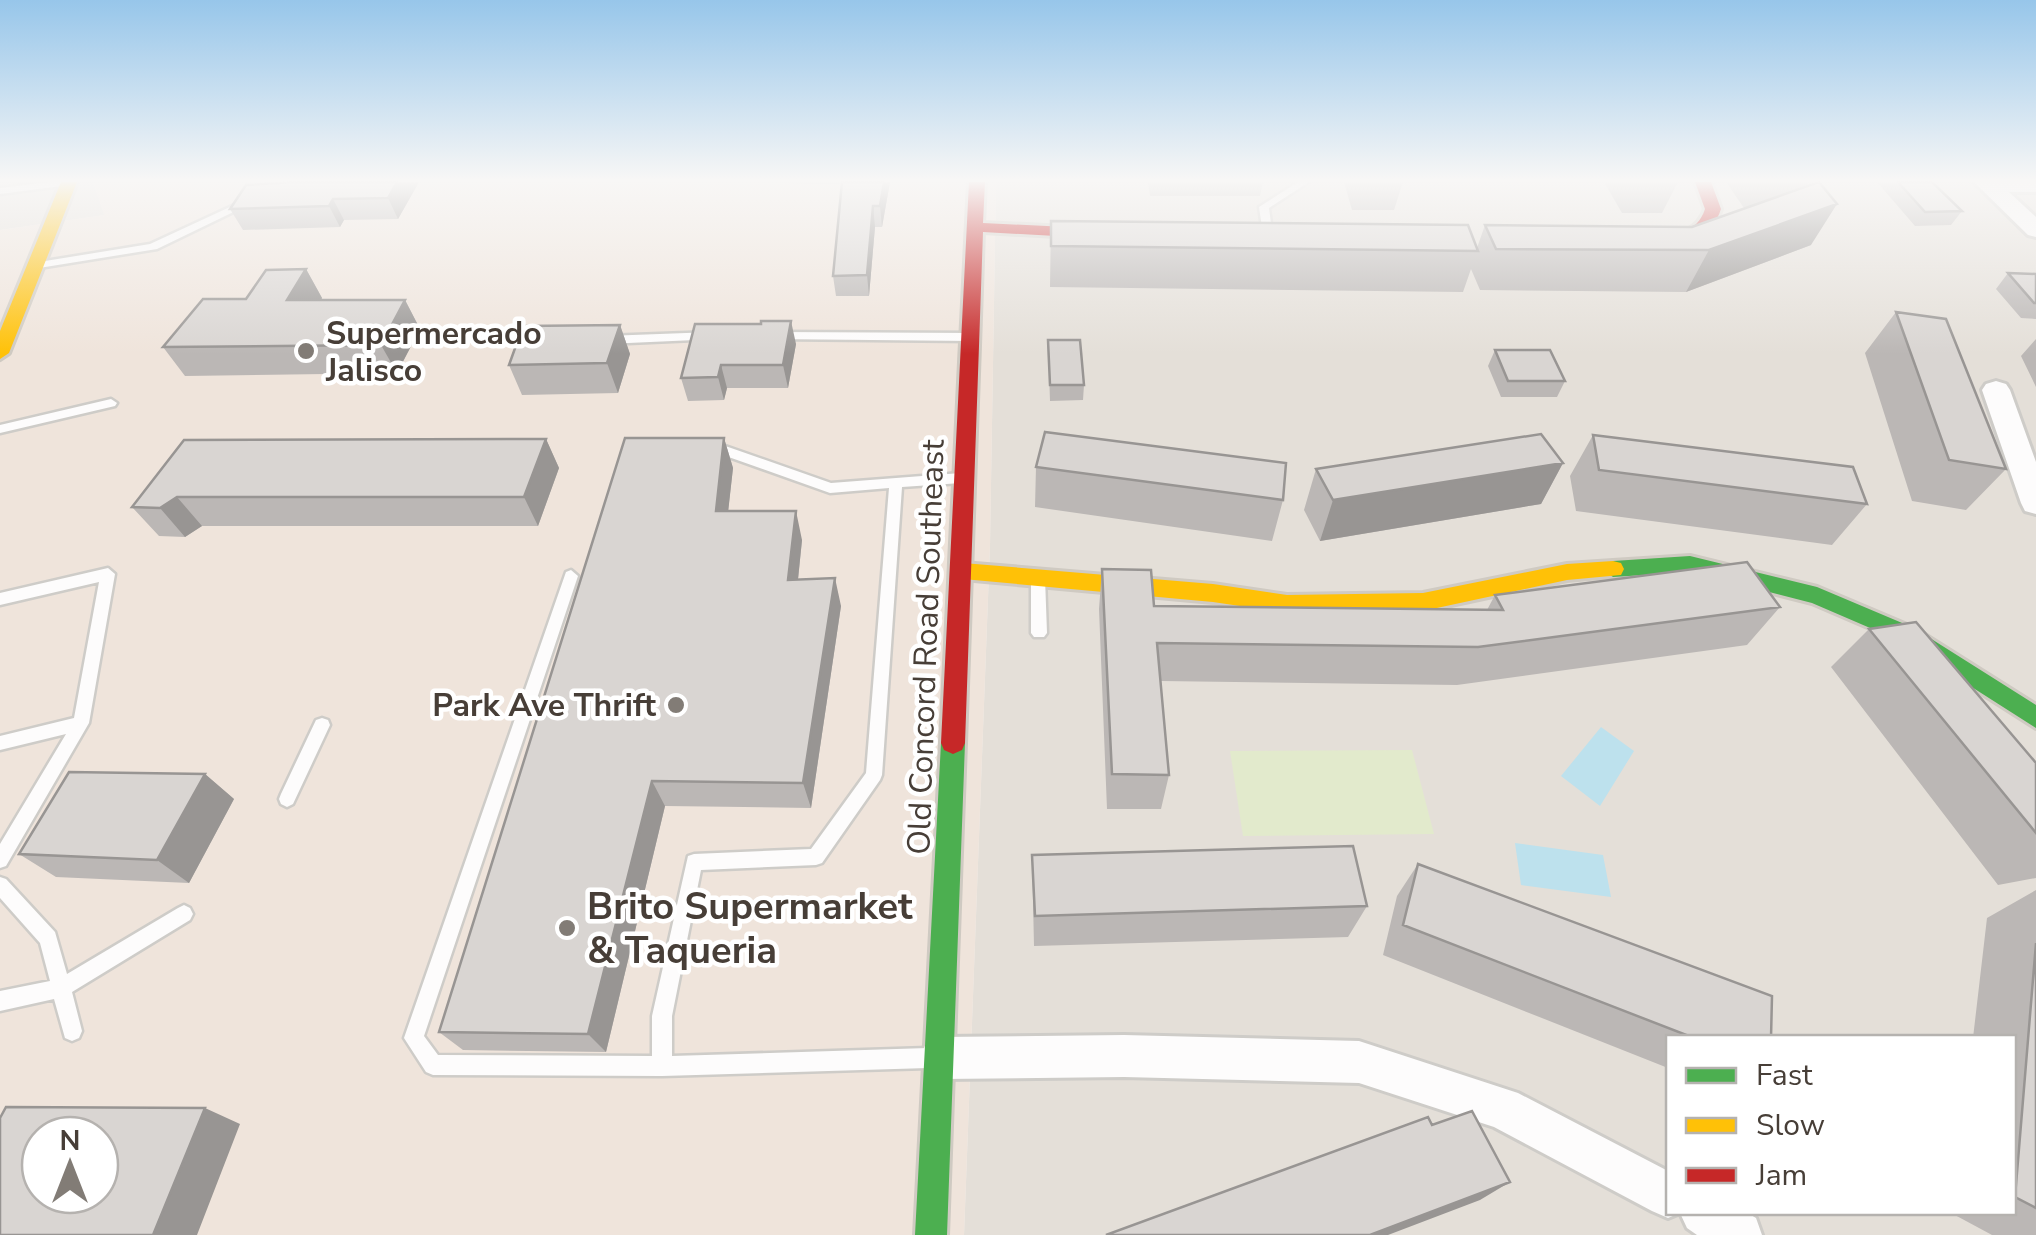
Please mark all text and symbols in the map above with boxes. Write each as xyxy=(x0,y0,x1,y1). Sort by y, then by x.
place label: Supermercado Jalisco xyxy=(325,312,542,392)
marker: Supermercado Jalisco xyxy=(295,340,317,362)
street label: Old Concord Road Southeast xyxy=(897,438,955,855)
place label: Park Ave Thrift xyxy=(432,684,657,727)
marker: Park Ave Thrift xyxy=(665,694,687,716)
place label: Brito Supermarket & Taqueria xyxy=(587,881,913,976)
marker: Brito Supermarket & Taqueria xyxy=(556,917,578,939)
legend xyxy=(1666,1035,2016,1215)
text: Fast xyxy=(1756,1055,1813,1096)
text: Slow xyxy=(1756,1105,1825,1146)
north arrow xyxy=(20,1115,120,1215)
text: N xyxy=(60,1122,80,1160)
text: Jam xyxy=(1755,1155,1807,1196)

